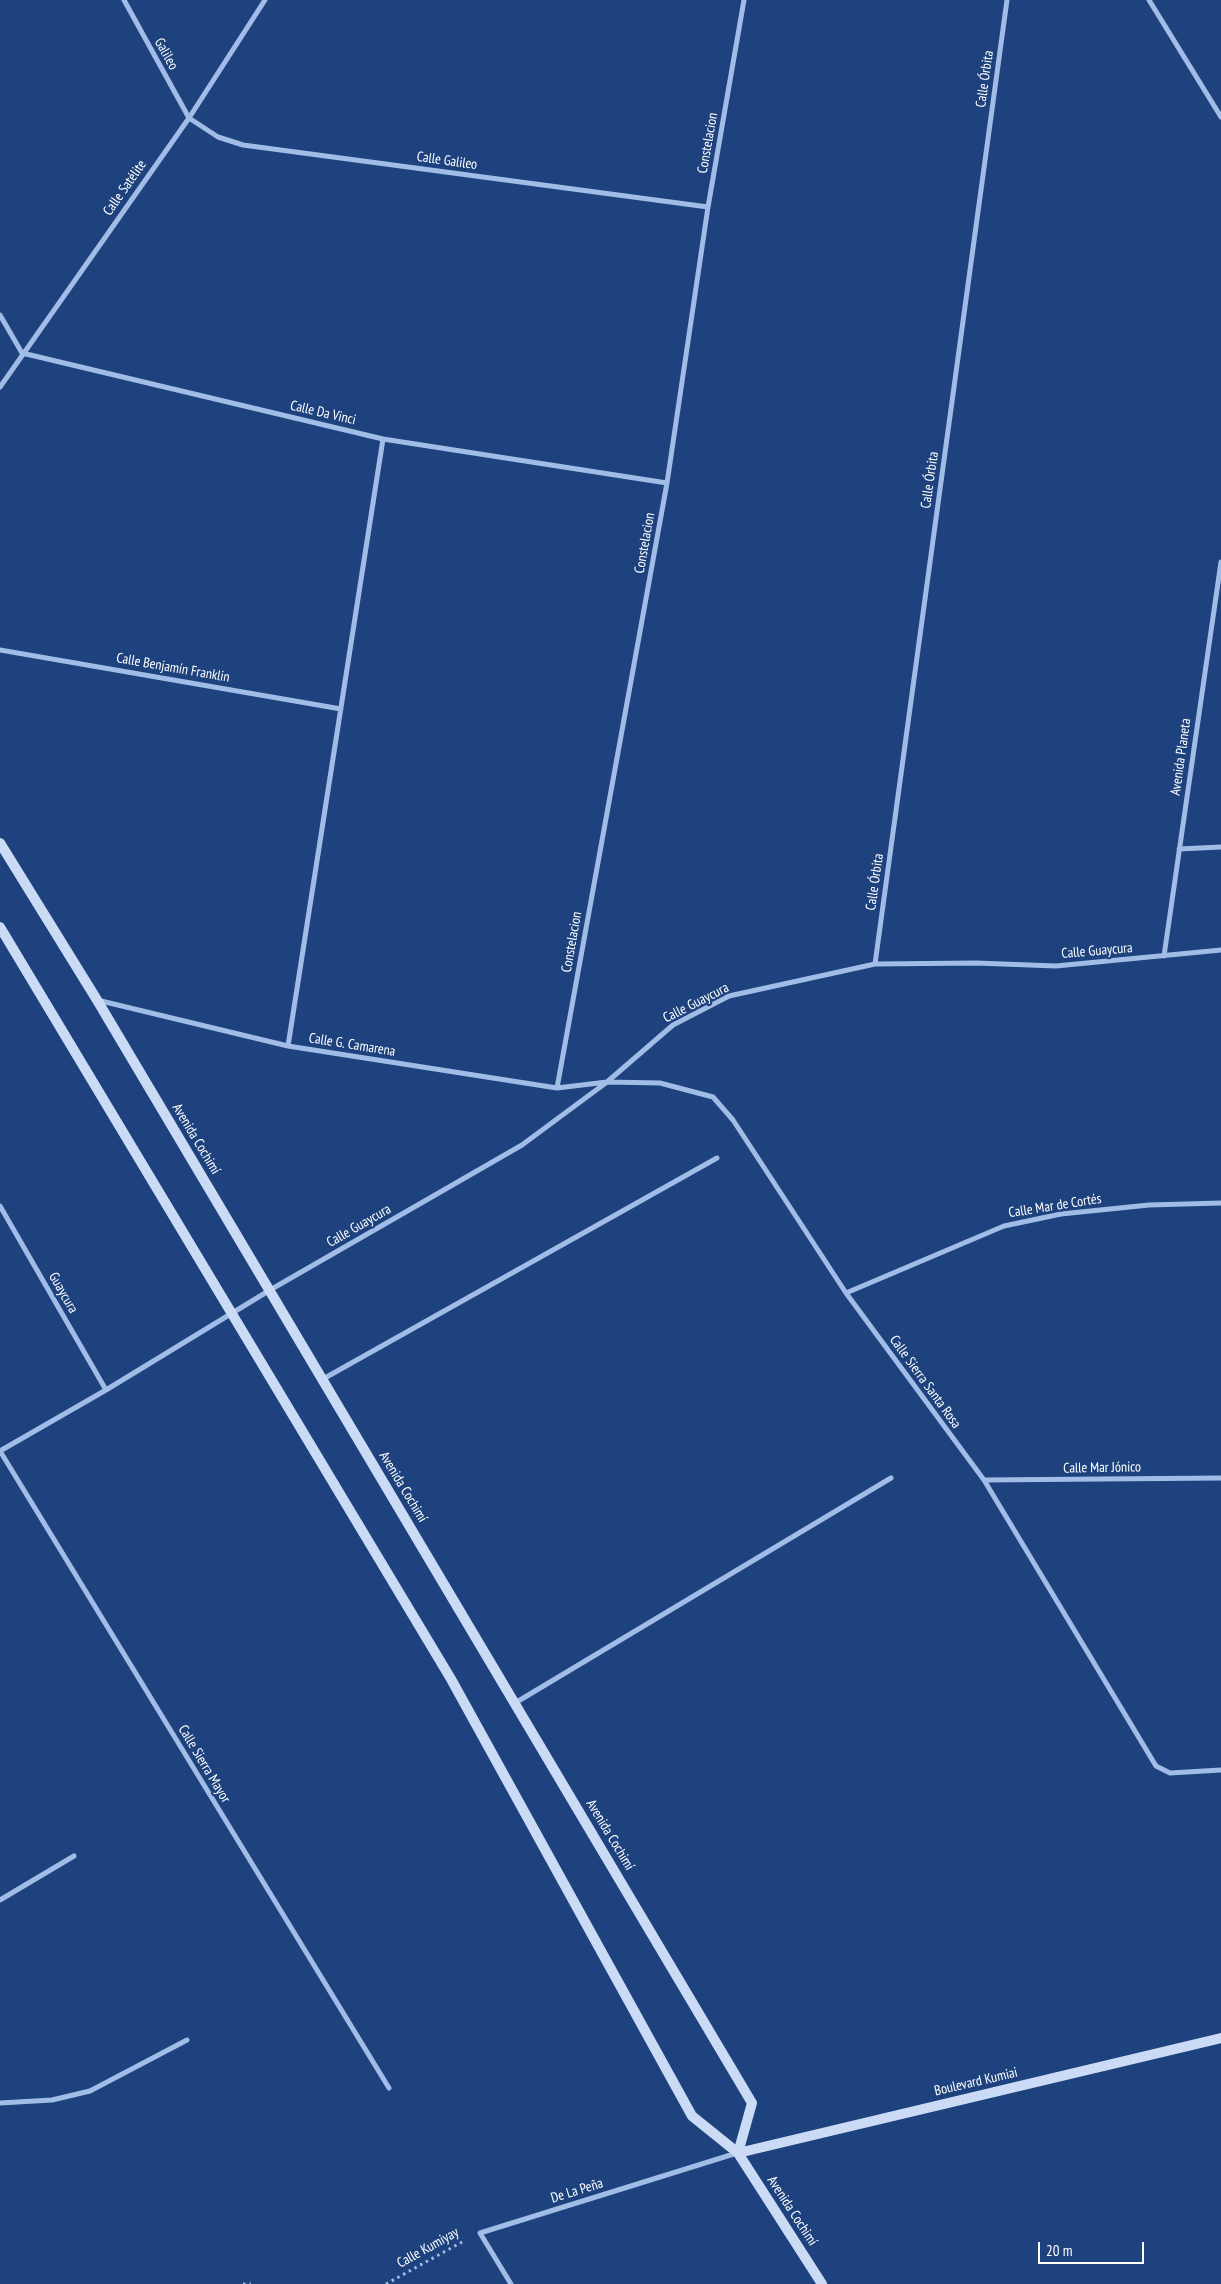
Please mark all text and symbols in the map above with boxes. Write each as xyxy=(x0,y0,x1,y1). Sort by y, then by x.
street label: Galileo xyxy=(150,35,182,73)
street label: Calle Órbita xyxy=(973,50,997,108)
street label: Constelacion xyxy=(694,111,722,175)
street label: Calle Galileo xyxy=(416,148,478,174)
street label: Calle Satélite xyxy=(100,157,150,219)
street label: Calle Da Vinci xyxy=(289,397,357,429)
street label: Calle Órbita xyxy=(918,451,942,509)
street label: Constelacion xyxy=(631,511,659,575)
street label: Calle Benjamín Franklin xyxy=(115,650,231,686)
street label: Avenida Planeta xyxy=(1167,717,1195,797)
street label: Calle Órbita xyxy=(863,853,887,911)
street label: Constelacion xyxy=(558,910,586,974)
street label: Calle Guaycura xyxy=(1061,940,1133,962)
street label: Calle Guaycura xyxy=(660,979,732,1027)
street label: Calle G. Camarena xyxy=(308,1030,396,1060)
street label: Avenida Cochimí xyxy=(168,1101,224,1177)
street label: Calle Mar de Cortés xyxy=(1007,1190,1103,1222)
street label: Calle Guaycura xyxy=(324,1201,394,1251)
street label: Guaycura xyxy=(45,1270,81,1316)
street label: Calle Sierra Santa Rosa xyxy=(886,1332,964,1432)
street label: Avenida Cochimí xyxy=(375,1449,431,1525)
street label: Calle Mar Jónico xyxy=(1063,1459,1141,1477)
street label: Calle Sierra Mayor xyxy=(174,1722,234,1806)
street label: Avenida Cochimí xyxy=(582,1797,638,1873)
street label: Boulevard Kumiai xyxy=(933,2064,1019,2100)
street label: Avenida Cochimí xyxy=(763,2173,821,2249)
street label: De La Peña xyxy=(549,2175,605,2207)
street label: Calle Kumiyay xyxy=(394,2224,462,2272)
scale bar xyxy=(1041,2232,1147,2264)
text: 20 m xyxy=(1046,2241,1072,2260)

